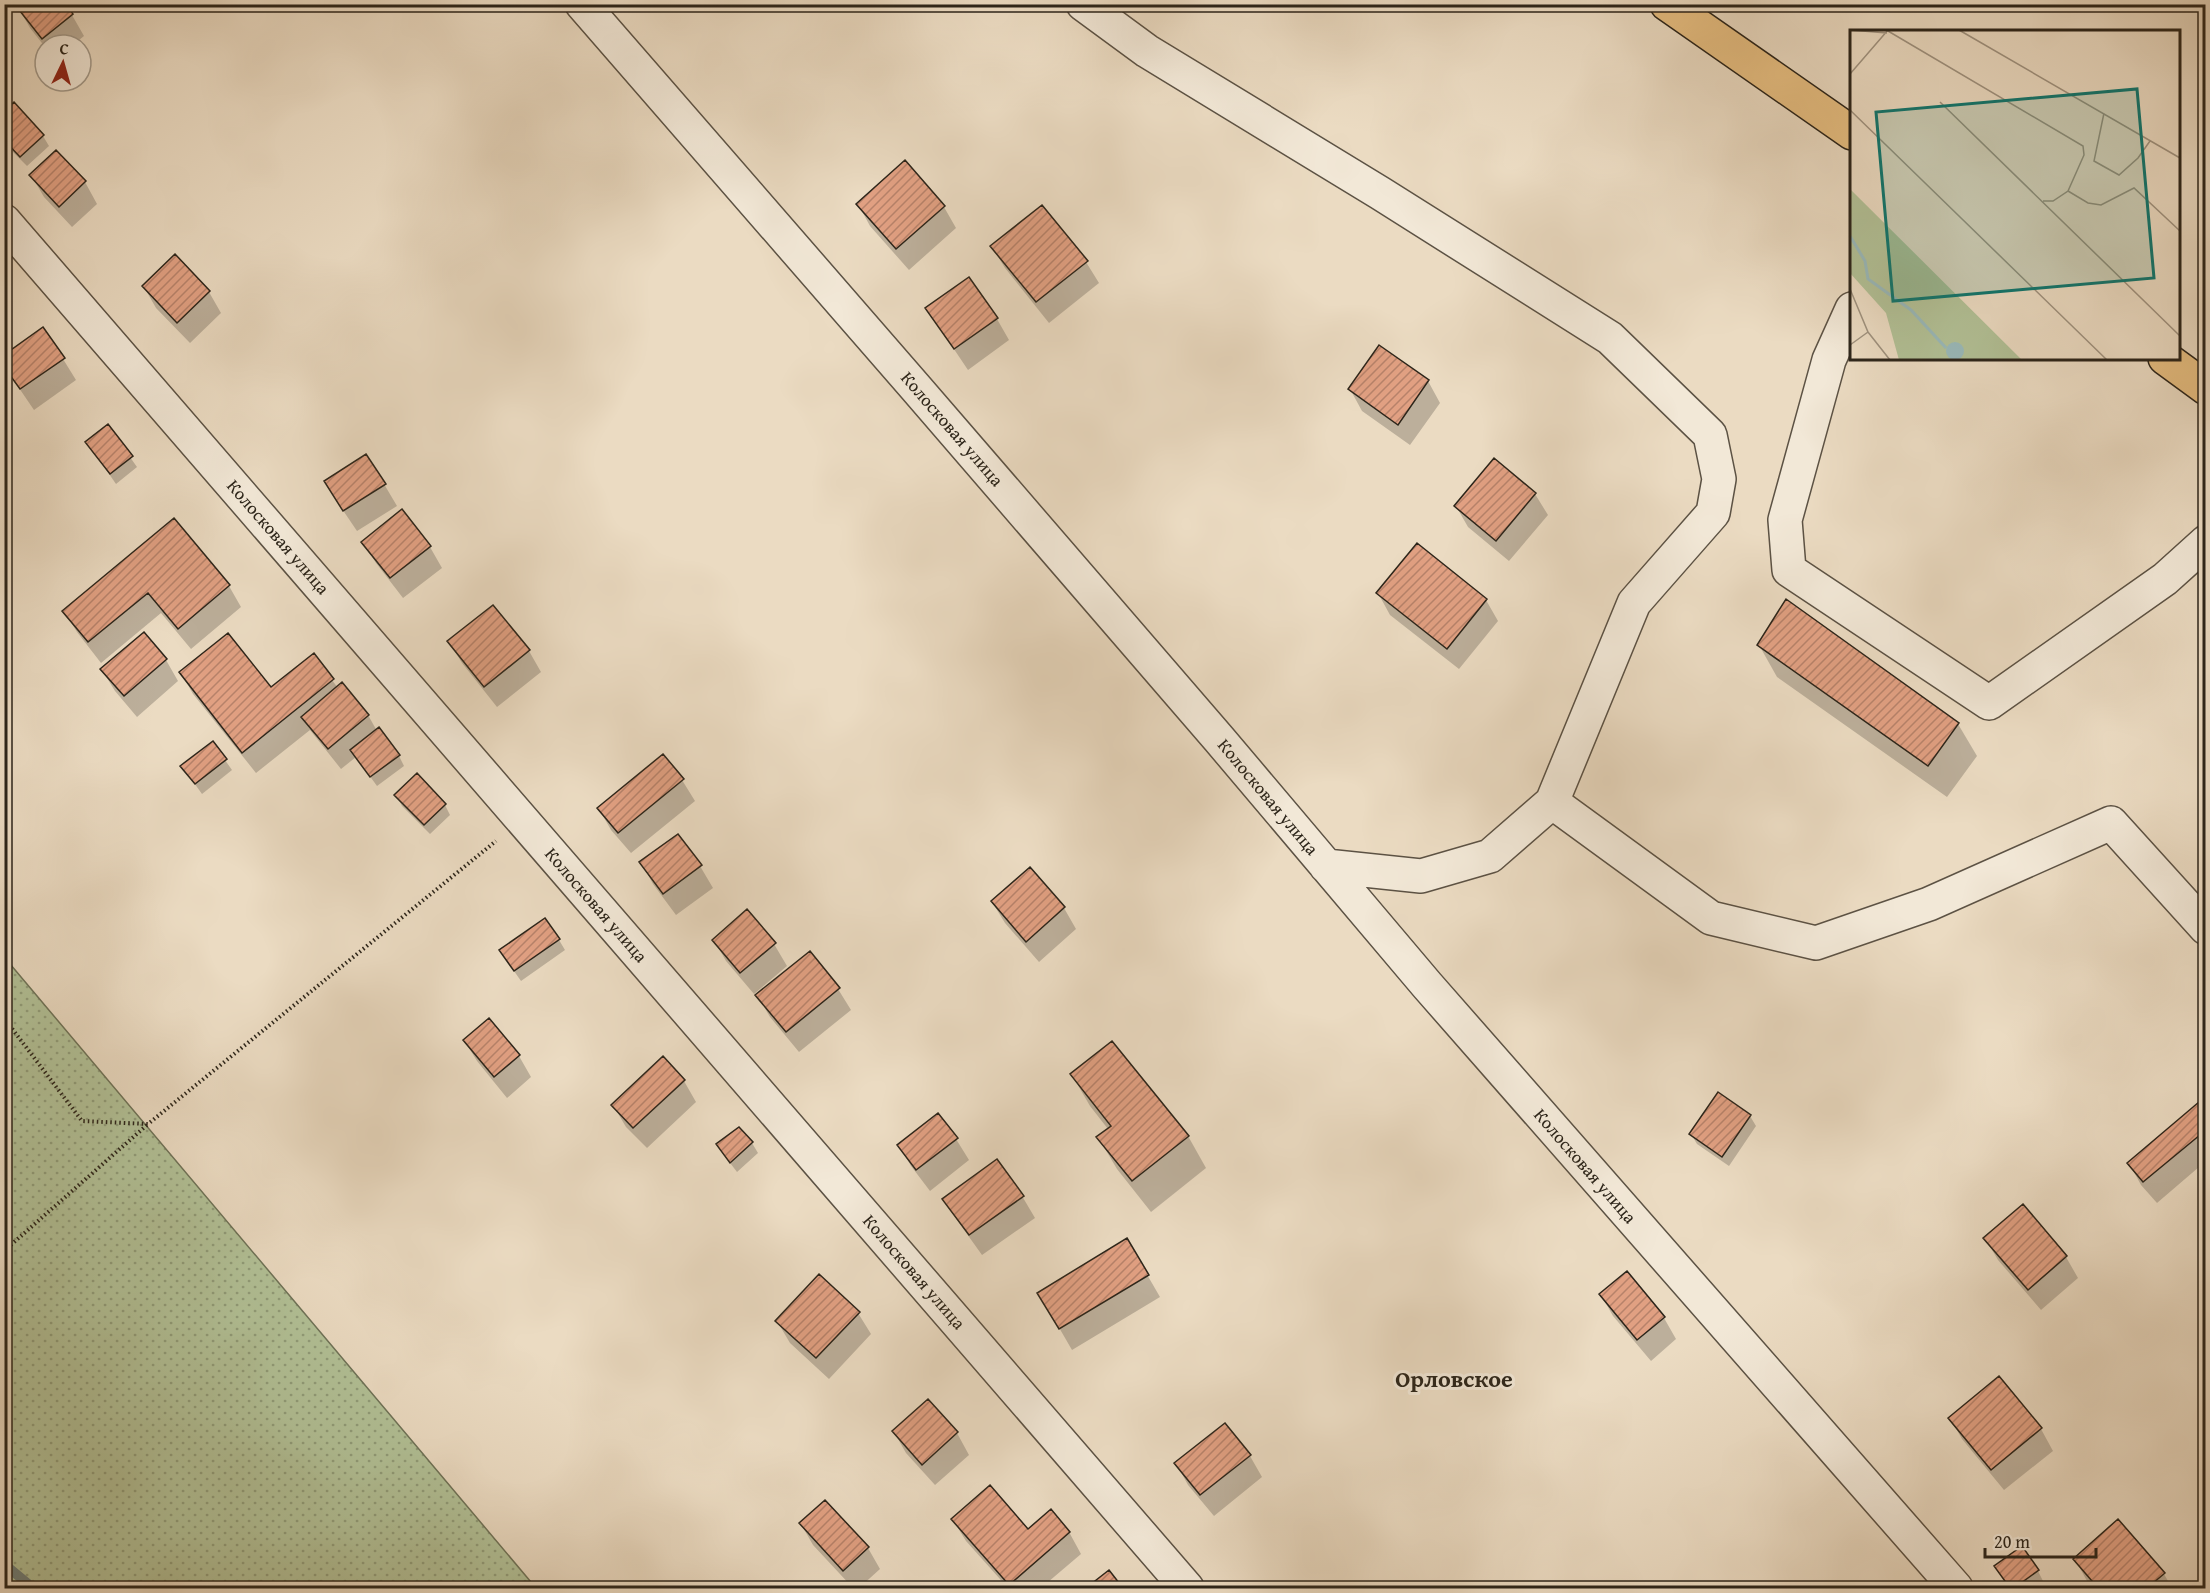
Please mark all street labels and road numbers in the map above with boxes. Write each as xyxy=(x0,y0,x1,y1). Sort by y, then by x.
street label: Колосковая улица xyxy=(895,365,1010,493)
street label: Колосковая улица xyxy=(221,473,336,601)
street label: Колосковая улица xyxy=(1211,732,1326,861)
street label: Колосковая улица xyxy=(539,841,654,969)
street label: Колосковая улица xyxy=(1528,1102,1643,1230)
street label: Колосковая улица xyxy=(857,1208,972,1336)

